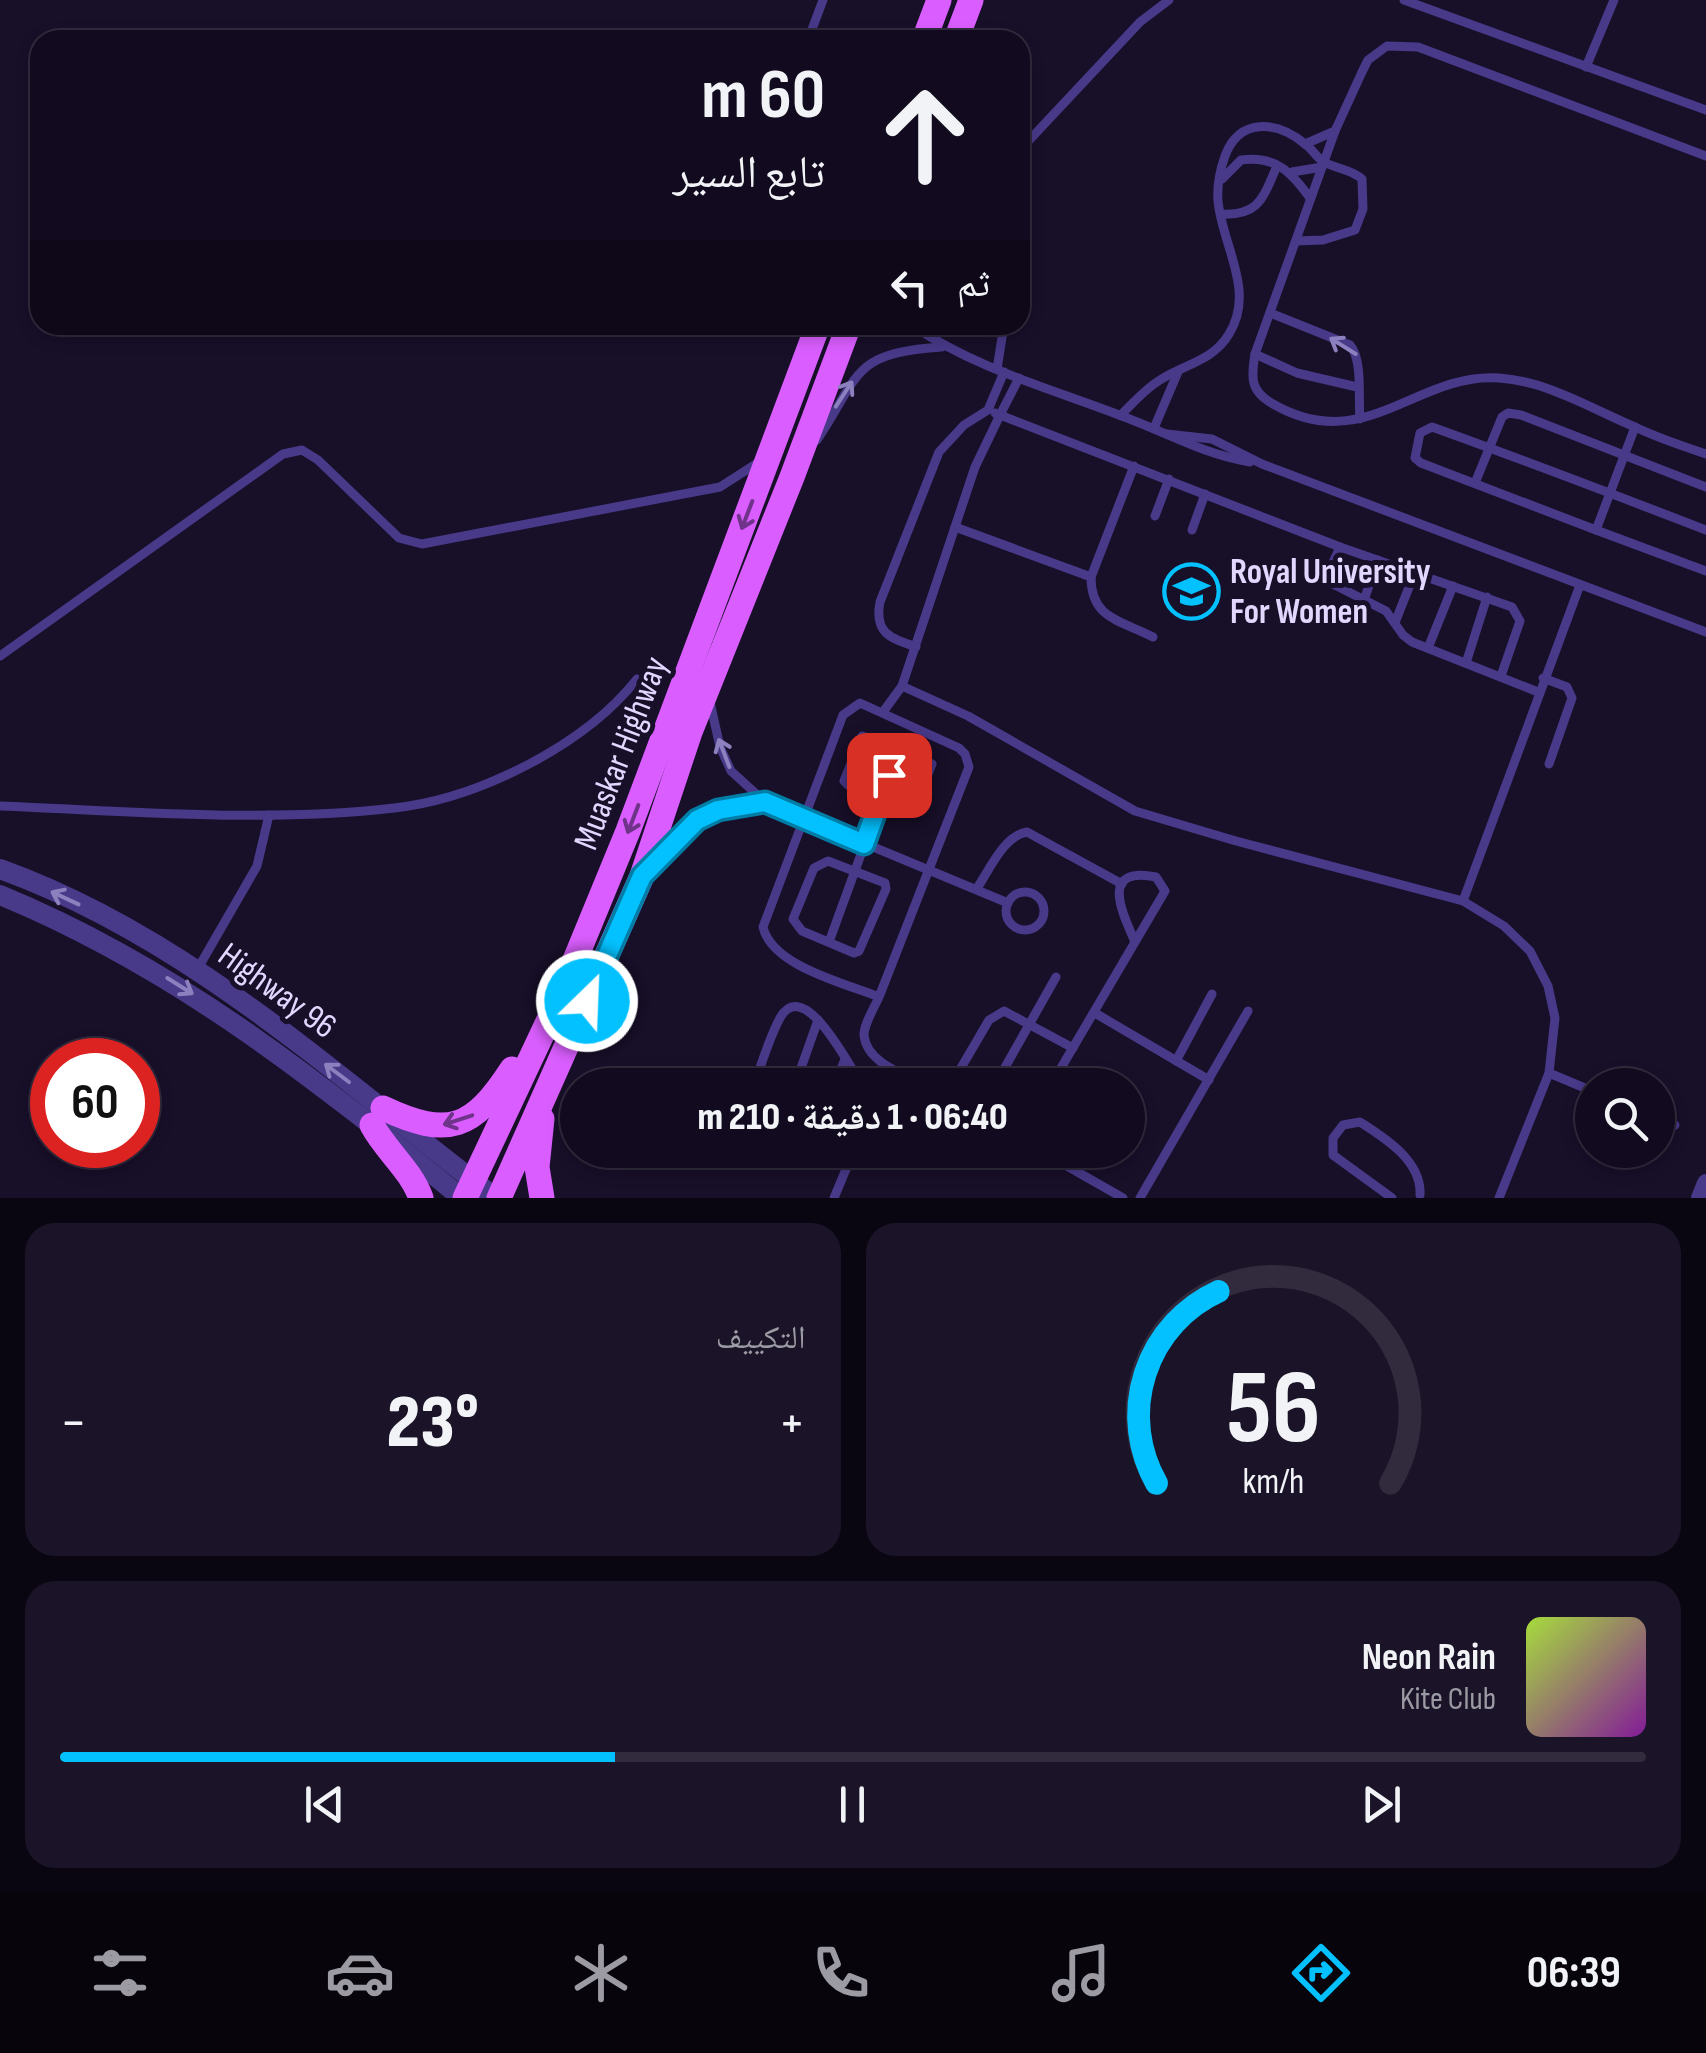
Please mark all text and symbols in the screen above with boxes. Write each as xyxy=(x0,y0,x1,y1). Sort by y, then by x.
text: 60 m xyxy=(701,54,825,138)
icon: ahead xyxy=(860,70,990,200)
text: تابع السير xyxy=(673,146,825,201)
icon: left xyxy=(882,260,937,315)
text: ثم xyxy=(957,262,990,307)
one-way arrow xyxy=(1330,336,1358,356)
one-way arrow xyxy=(833,381,854,409)
one-way arrow xyxy=(737,499,755,530)
place label: Royal University For Women xyxy=(1230,551,1431,634)
school or university icon: Royal University For Women xyxy=(1161,561,1221,621)
street label: Muaskar Highway xyxy=(565,651,678,856)
pin xyxy=(847,733,932,818)
one-way arrow xyxy=(714,738,732,769)
icon: arrive xyxy=(862,748,917,803)
one-way arrow xyxy=(623,803,641,834)
one-way arrow xyxy=(50,887,80,906)
street label: Highway 96 xyxy=(210,934,345,1048)
position arrow xyxy=(535,949,639,1053)
one-way arrow xyxy=(165,976,194,997)
speed limit sign: 60 xyxy=(30,1038,160,1168)
one-way arrow xyxy=(324,1063,351,1084)
map controls xyxy=(1575,1068,1675,1168)
button: search xyxy=(1575,1068,1675,1168)
text: 06:40 · 1 دقيقة · 210 m xyxy=(697,1095,1008,1140)
one-way arrow xyxy=(442,1113,474,1131)
text: التكييف xyxy=(716,1319,806,1358)
text: 56 xyxy=(1226,1347,1321,1472)
text: 23° xyxy=(387,1378,479,1469)
text: − xyxy=(60,1390,87,1457)
text: + xyxy=(779,1390,805,1457)
text: km/h xyxy=(1242,1461,1304,1504)
text: Neon Rain xyxy=(1362,1635,1496,1680)
text: Kite Club xyxy=(1400,1680,1496,1719)
icon: previous xyxy=(297,1777,352,1832)
icon: pause xyxy=(825,1777,880,1832)
icon: next xyxy=(1354,1777,1409,1832)
icon: filters xyxy=(85,1938,155,2008)
icon: car xyxy=(325,1938,395,2008)
icon: climate xyxy=(566,1938,636,2008)
icon: phone xyxy=(806,1938,876,2008)
icon: music xyxy=(1046,1938,1116,2008)
icon: directions xyxy=(1286,1938,1356,2008)
text: 06:39 xyxy=(1527,1946,1621,2001)

